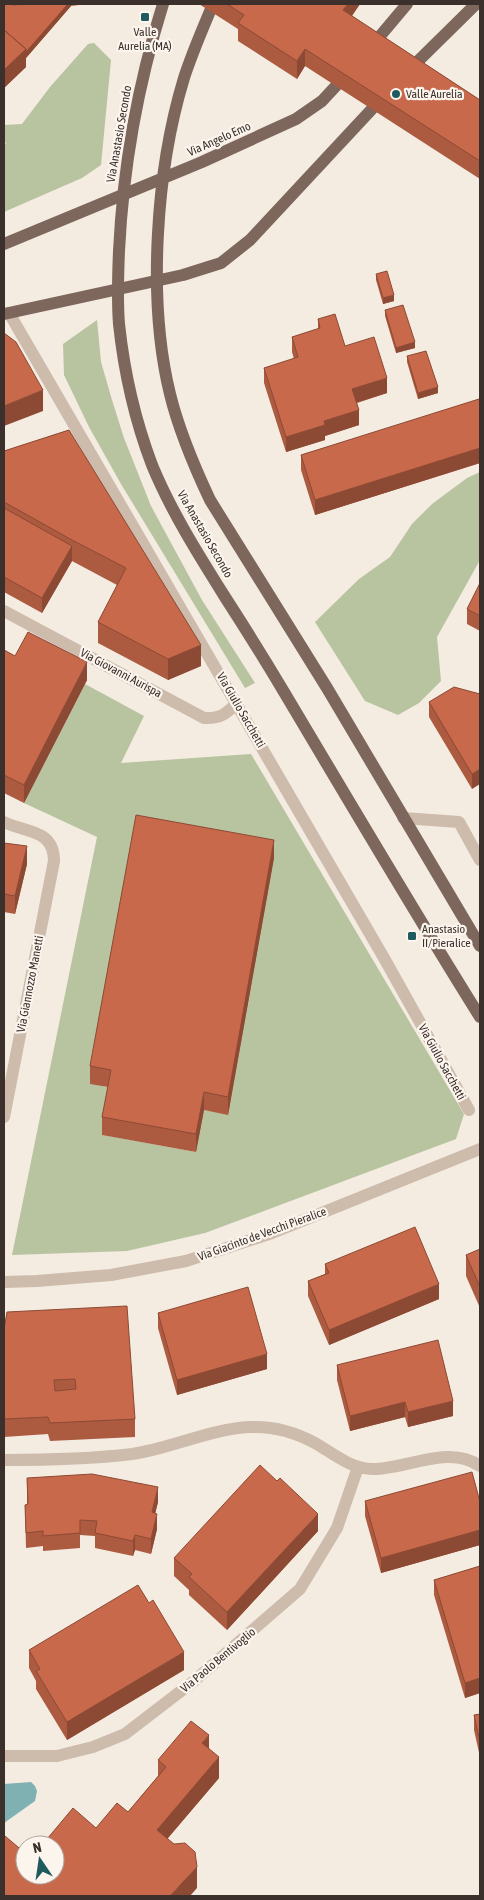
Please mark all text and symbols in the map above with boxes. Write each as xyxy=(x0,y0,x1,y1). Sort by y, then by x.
marker: Valle Aurelia (MA) xyxy=(139,11,151,23)
place label: Valle Aurelia (MA) xyxy=(118,25,172,53)
street label: Via Anastasio Secondo xyxy=(104,84,134,184)
place label: Valle Aurelia xyxy=(406,87,463,101)
marker: Valle Aurelia xyxy=(390,88,402,100)
street label: Via Angelo Emo xyxy=(185,119,253,159)
street label: Via Anastasio Secondo xyxy=(174,488,236,580)
street label: Via Giovanni Aurispa xyxy=(78,646,164,700)
street label: Via Giulio Sacchetti xyxy=(214,670,268,750)
place label: Anastasio II/Pieralice xyxy=(422,922,471,950)
marker: Anastasio II/Pieralice xyxy=(406,930,418,942)
street label: Via Giannozzo Manetti xyxy=(14,935,46,1033)
street label: Via Giulio Sacchetti xyxy=(415,1022,469,1102)
street label: Via Giacinto de Vecchi Pieralice xyxy=(196,1204,328,1264)
street label: Via Paolo Bentivoglio xyxy=(178,1624,259,1695)
north arrow xyxy=(15,1835,65,1885)
text: N xyxy=(31,1839,43,1856)

